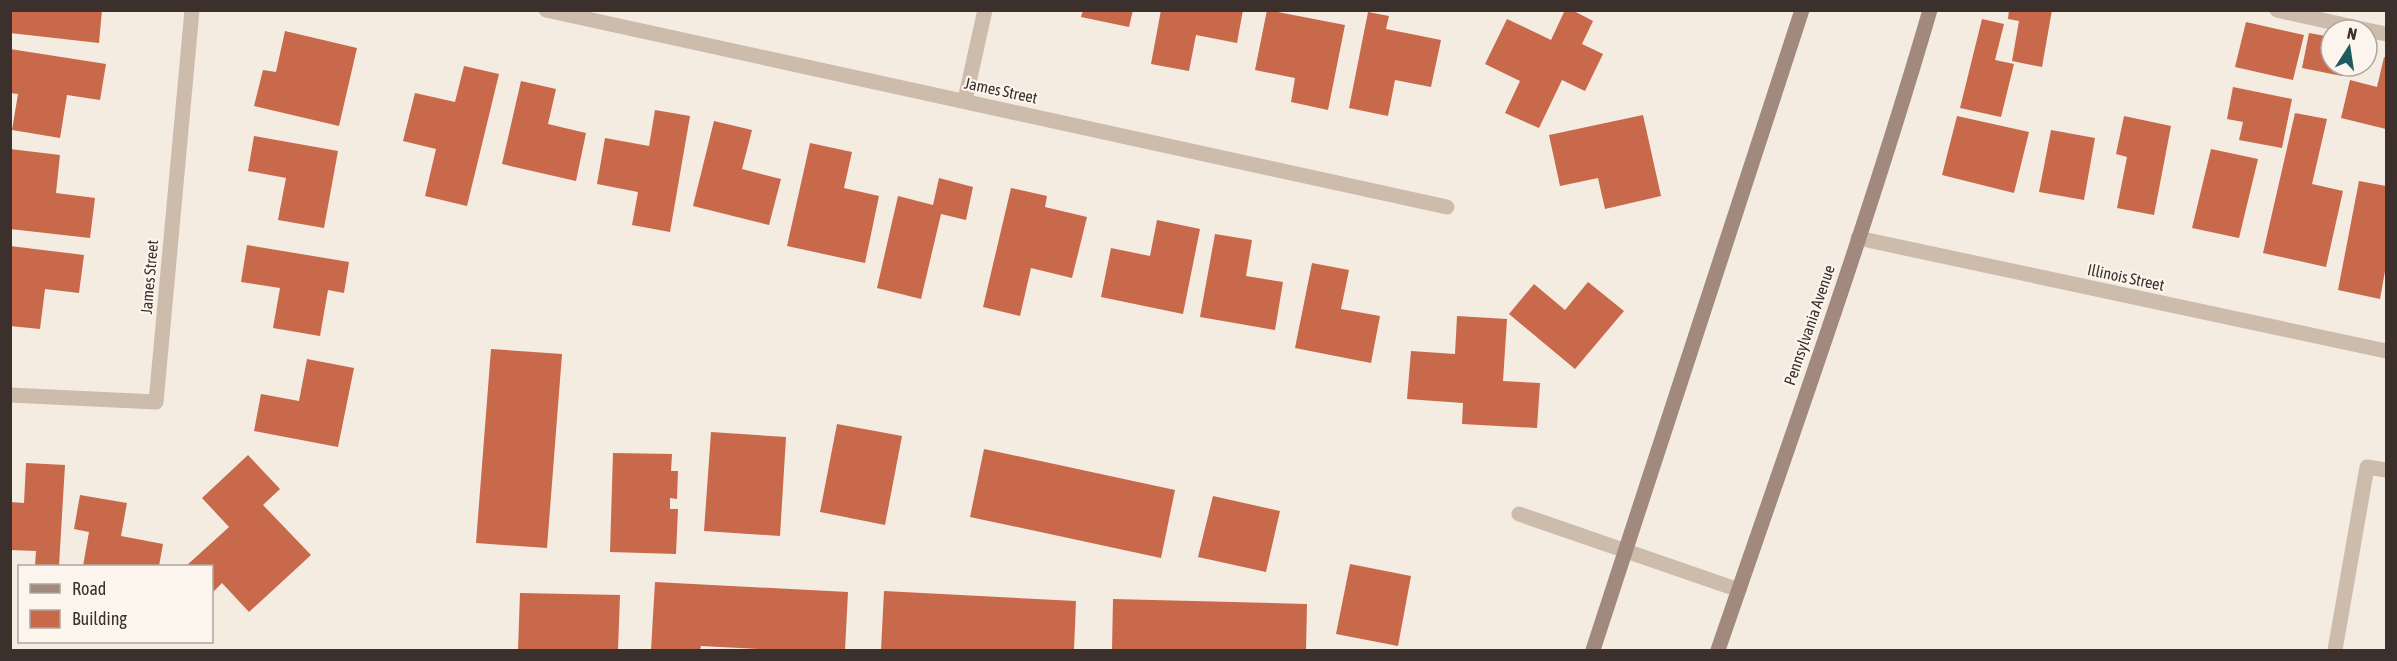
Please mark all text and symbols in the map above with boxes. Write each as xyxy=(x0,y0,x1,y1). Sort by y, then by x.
north arrow xyxy=(2319,18,2379,78)
text: N xyxy=(2346,24,2359,43)
street label: James Street xyxy=(963,73,1040,107)
street label: James Street xyxy=(137,239,161,315)
street label: Illinois Street xyxy=(2086,260,2166,294)
street label: Pennsylvania Avenue xyxy=(1780,262,1839,388)
legend xyxy=(18,565,213,643)
text: Road xyxy=(72,578,106,599)
text: Building xyxy=(72,608,127,629)

